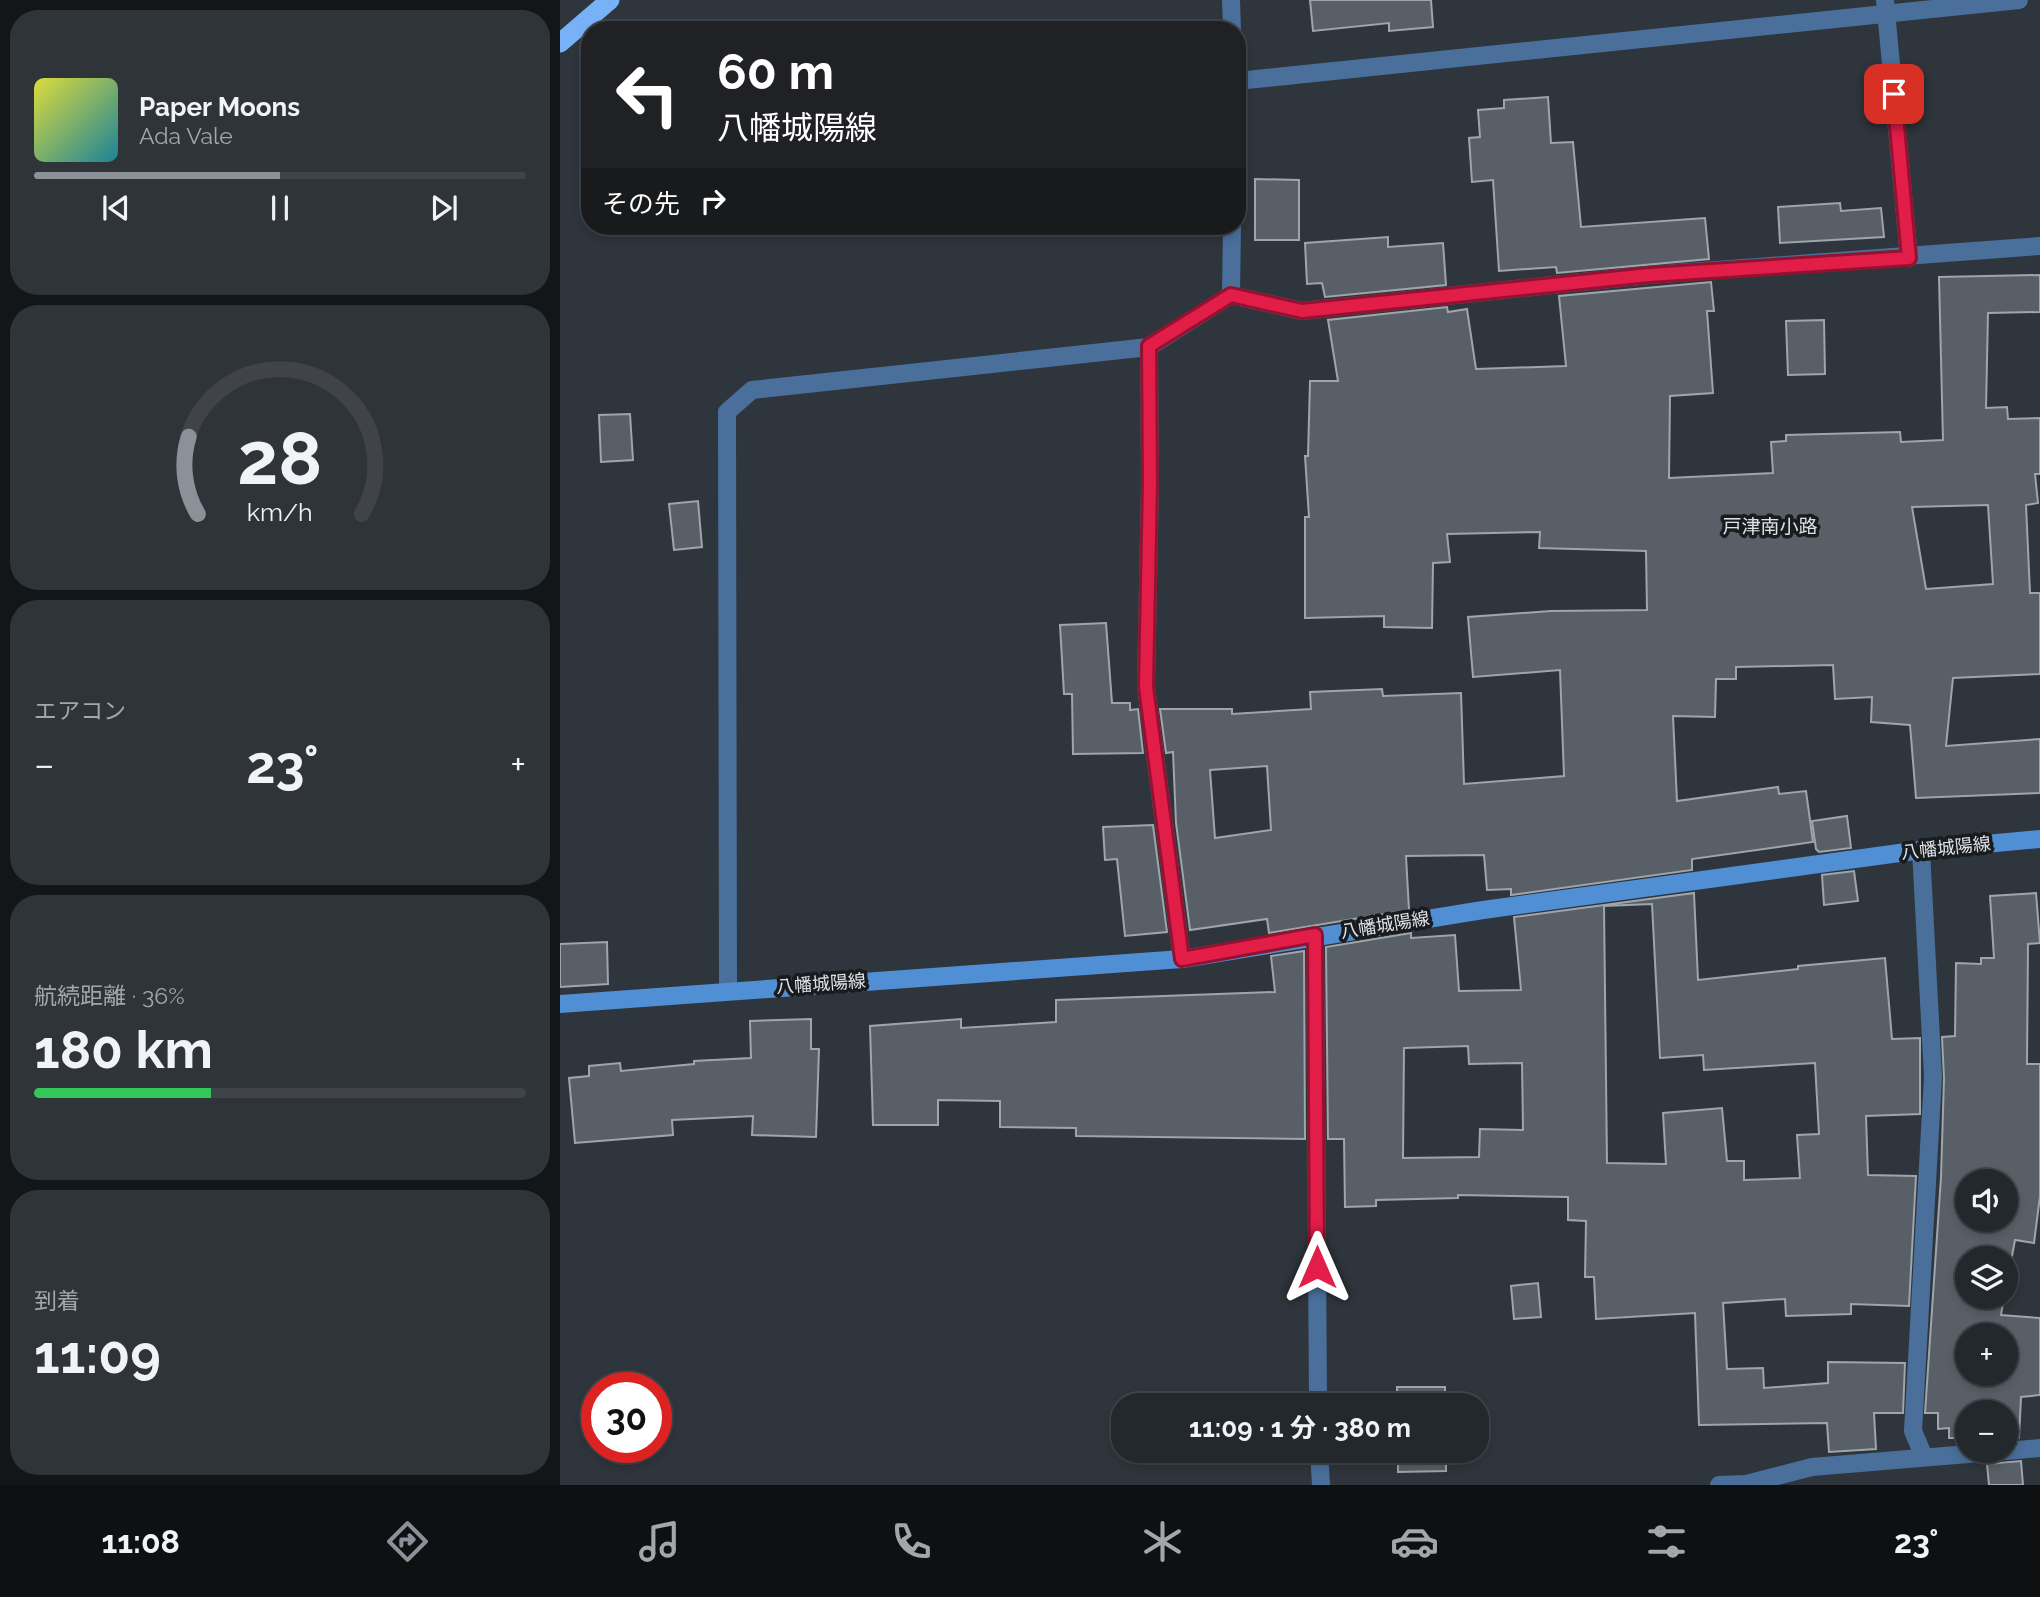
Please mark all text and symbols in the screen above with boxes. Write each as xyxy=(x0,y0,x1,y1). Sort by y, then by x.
text: 60 m xyxy=(717,43,834,100)
icon: left xyxy=(602,49,693,140)
pin xyxy=(1864,64,1924,124)
icon: arrive xyxy=(1875,75,1913,113)
text: Paper Moons xyxy=(139,92,300,122)
text: 八幡城陽線 xyxy=(717,109,877,146)
text: Ada Vale xyxy=(139,122,233,149)
icon: right xyxy=(694,182,732,220)
icon: previous xyxy=(97,189,135,227)
icon: pause xyxy=(261,189,299,227)
icon: next xyxy=(425,189,463,227)
text: その先 xyxy=(602,189,680,219)
text: 28 xyxy=(237,416,323,501)
text: km/h xyxy=(247,496,313,526)
district label: 戸津南小路 xyxy=(1722,515,1818,537)
text: エアコン xyxy=(34,697,126,724)
text: 23° xyxy=(246,734,319,795)
text: − xyxy=(34,742,54,787)
text: + xyxy=(510,742,526,787)
street label: 八幡城陽線 xyxy=(1900,832,1992,863)
street label: 八幡城陽線 xyxy=(1339,907,1431,942)
street label: 八幡城陽線 xyxy=(775,970,867,997)
text: 航続距離 · 36% xyxy=(34,982,185,1009)
text: 180 km xyxy=(34,1019,213,1080)
map controls xyxy=(1955,1169,2018,1463)
button: sound xyxy=(1955,1169,2018,1232)
position arrow xyxy=(1280,1230,1354,1304)
button: layers xyxy=(1955,1246,2018,1309)
text: 到着 xyxy=(34,1287,80,1314)
button: + xyxy=(1955,1323,2018,1386)
text: 11:09 xyxy=(34,1324,161,1385)
speed limit sign: 30 xyxy=(581,1372,672,1463)
button: − xyxy=(1955,1400,2018,1463)
text: 11:09 · 1 分 · 380 m xyxy=(1189,1413,1411,1443)
icon: directions xyxy=(383,1517,432,1566)
icon: music xyxy=(635,1517,684,1566)
icon: phone xyxy=(887,1517,936,1566)
icon: climate xyxy=(1138,1517,1187,1566)
icon: car xyxy=(1390,1517,1439,1566)
icon: filters xyxy=(1642,1517,1691,1566)
text: 11:08 xyxy=(101,1523,180,1560)
text: 23° xyxy=(1894,1523,1938,1560)

